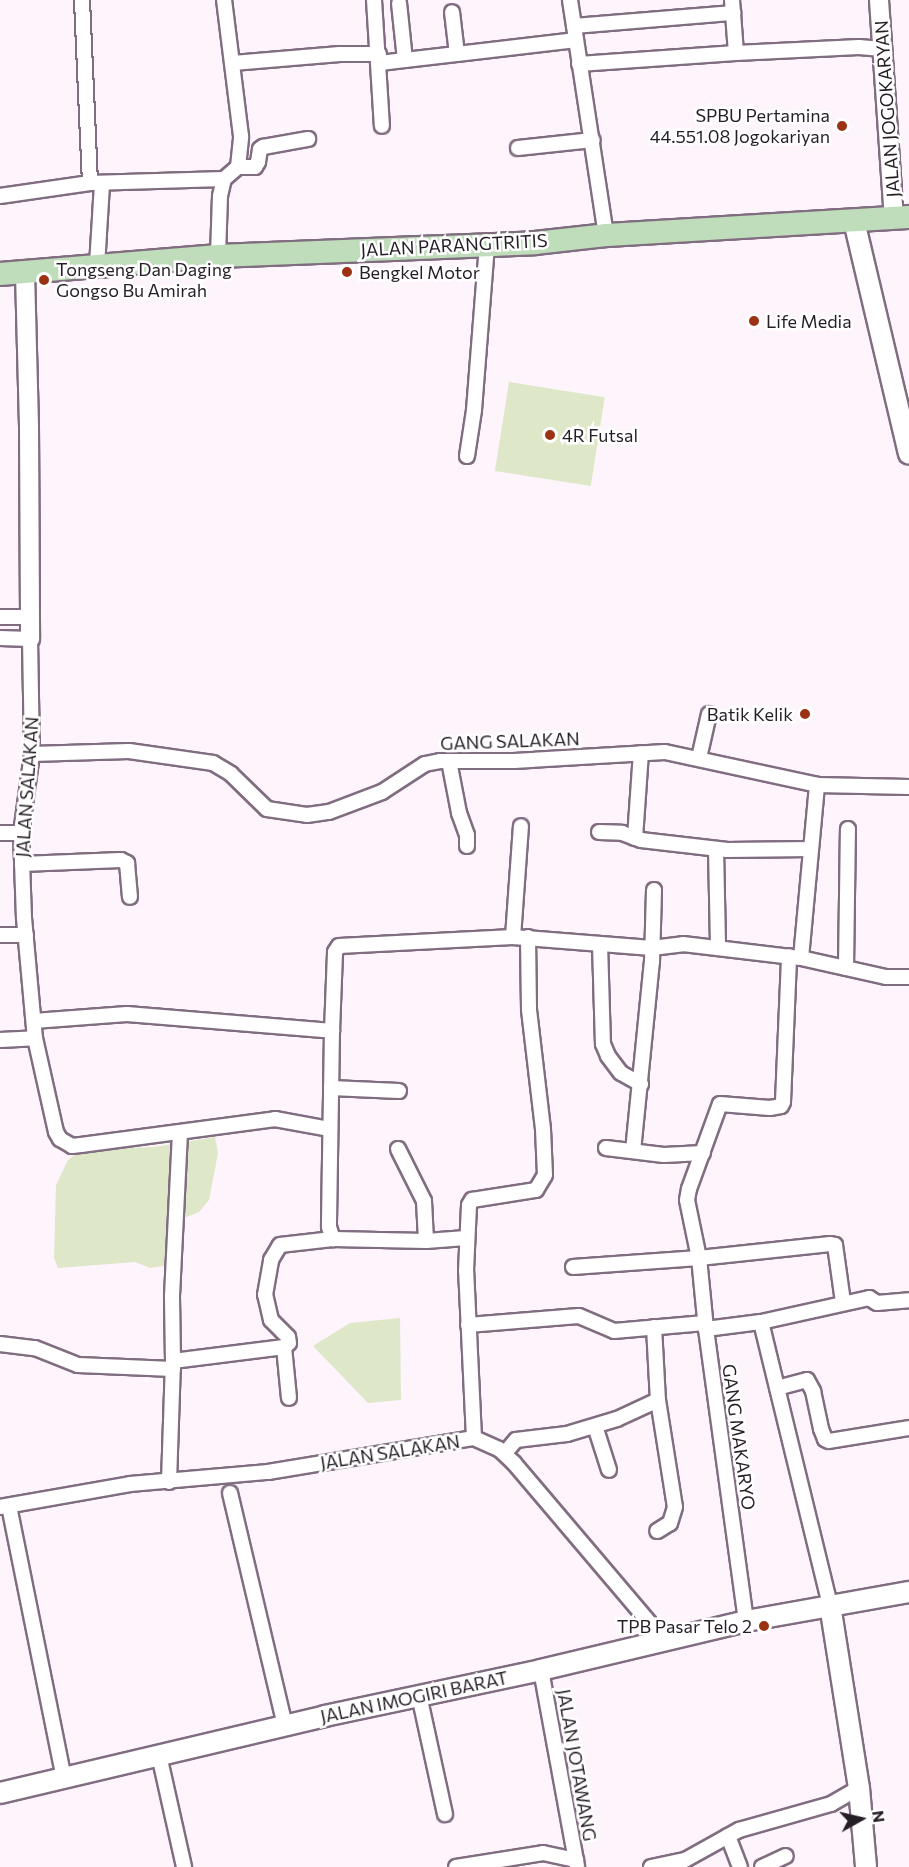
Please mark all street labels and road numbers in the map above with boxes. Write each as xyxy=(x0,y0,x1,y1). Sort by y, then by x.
street label: JALAN JOGOKARYAN xyxy=(870,20,904,198)
street label: JALAN PARANGTRITIS xyxy=(360,229,548,261)
street label: JALAN SALAKAN xyxy=(11,716,43,858)
street label: GANG SALAKAN xyxy=(440,728,580,754)
street label: GANG MAKARYO xyxy=(718,1363,760,1511)
street label: JALAN SALAKAN xyxy=(319,1430,461,1474)
street label: JALAN IMOGIRI BARAT xyxy=(318,1667,510,1727)
street label: JALAN JOTAWANG xyxy=(553,1687,601,1843)

